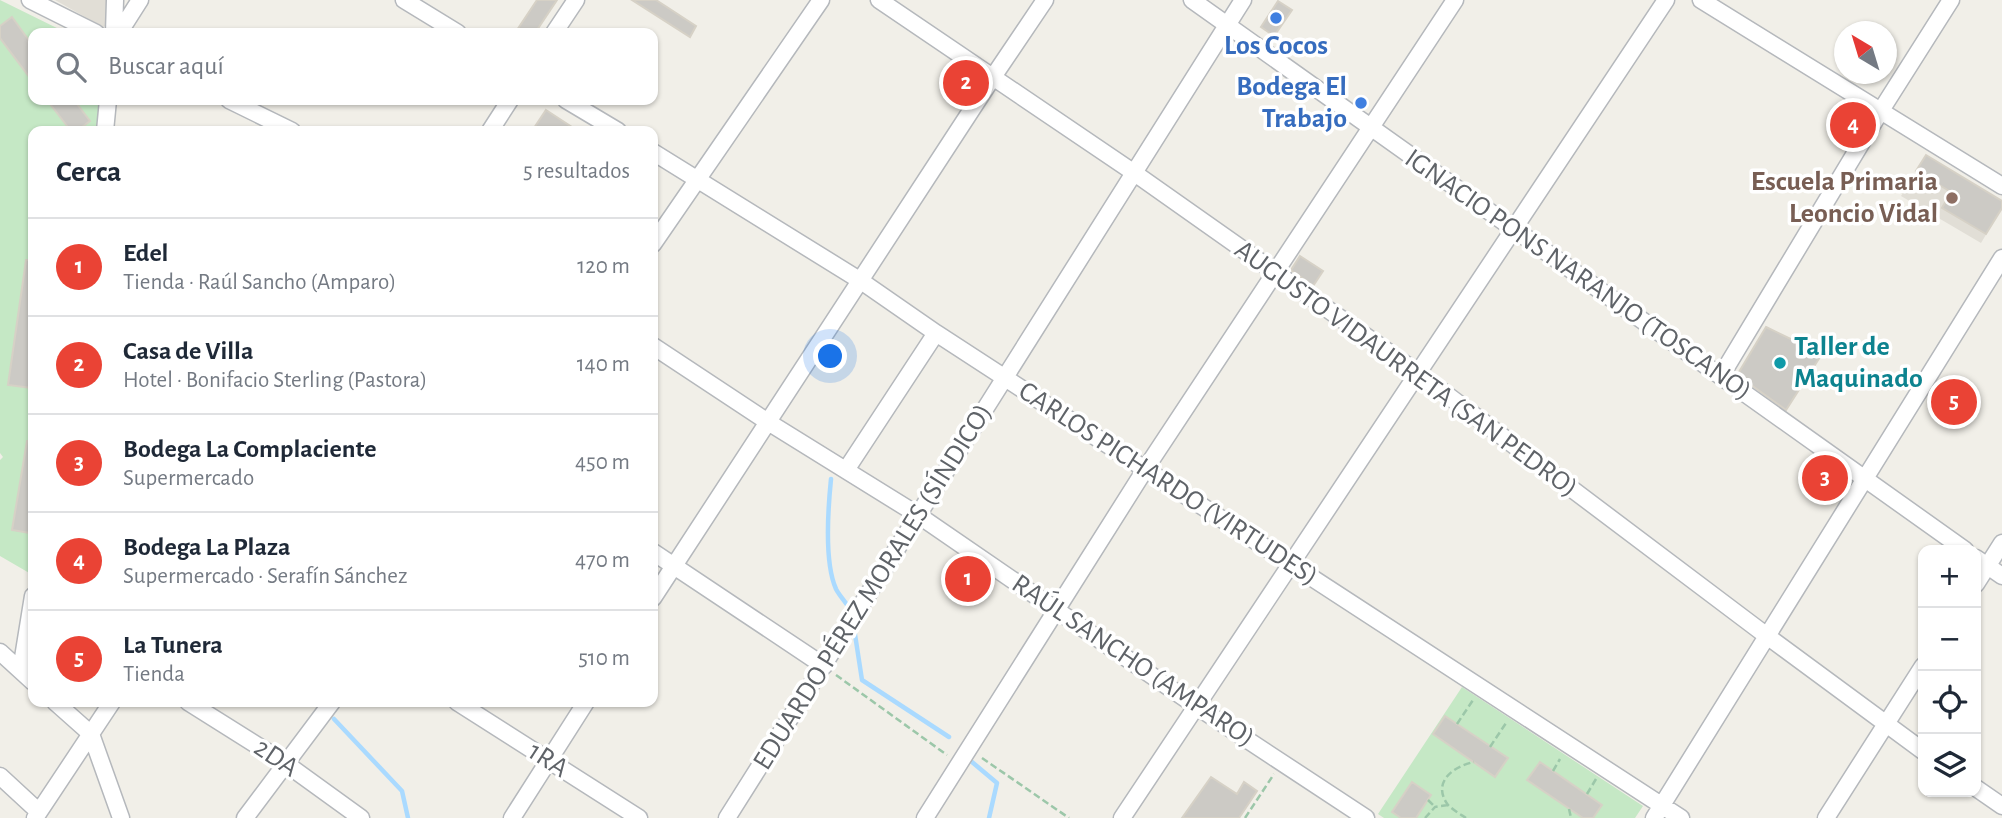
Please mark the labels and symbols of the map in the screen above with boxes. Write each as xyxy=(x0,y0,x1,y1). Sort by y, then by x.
marker: Los Cocos xyxy=(1268,10,1284,26)
north arrow xyxy=(1834,21,1897,84)
place label: Los Cocos xyxy=(1224,32,1328,60)
pin: 2 xyxy=(943,57,989,109)
place label: Bodega El Trabajo xyxy=(1236,73,1347,133)
marker: Bodega El Trabajo xyxy=(1353,95,1369,111)
pin: 4 xyxy=(1830,99,1876,151)
street label: IGNACIO PONS NARANJO (TOSCANO) xyxy=(1400,144,1756,406)
place label: Escuela Primaria Leoncio Vidal xyxy=(1751,168,1938,228)
marker: Escuela Primaria Leoncio Vidal xyxy=(1944,190,1960,206)
street label: AUGUSTO VIDAURRETA (SAN PEDRO) xyxy=(1229,235,1583,503)
place label: Taller de Maquinado xyxy=(1794,333,1923,393)
your location xyxy=(813,339,847,373)
marker: Taller de Maquinado xyxy=(1772,355,1788,371)
pin: 5 xyxy=(1931,376,1977,428)
street label: CARLOS PICHARDO (VIRTUDES) xyxy=(1013,377,1323,591)
street label: EDUARDO PÉREZ MORALES (SÍNDICO) xyxy=(746,397,998,775)
pin: 3 xyxy=(1802,452,1848,504)
pin: 1 xyxy=(945,553,991,605)
street label: RAÚL SANCHO (AMPARO) xyxy=(1007,567,1261,753)
street label: 2DA xyxy=(249,733,303,783)
street label: 1RA xyxy=(523,737,573,783)

